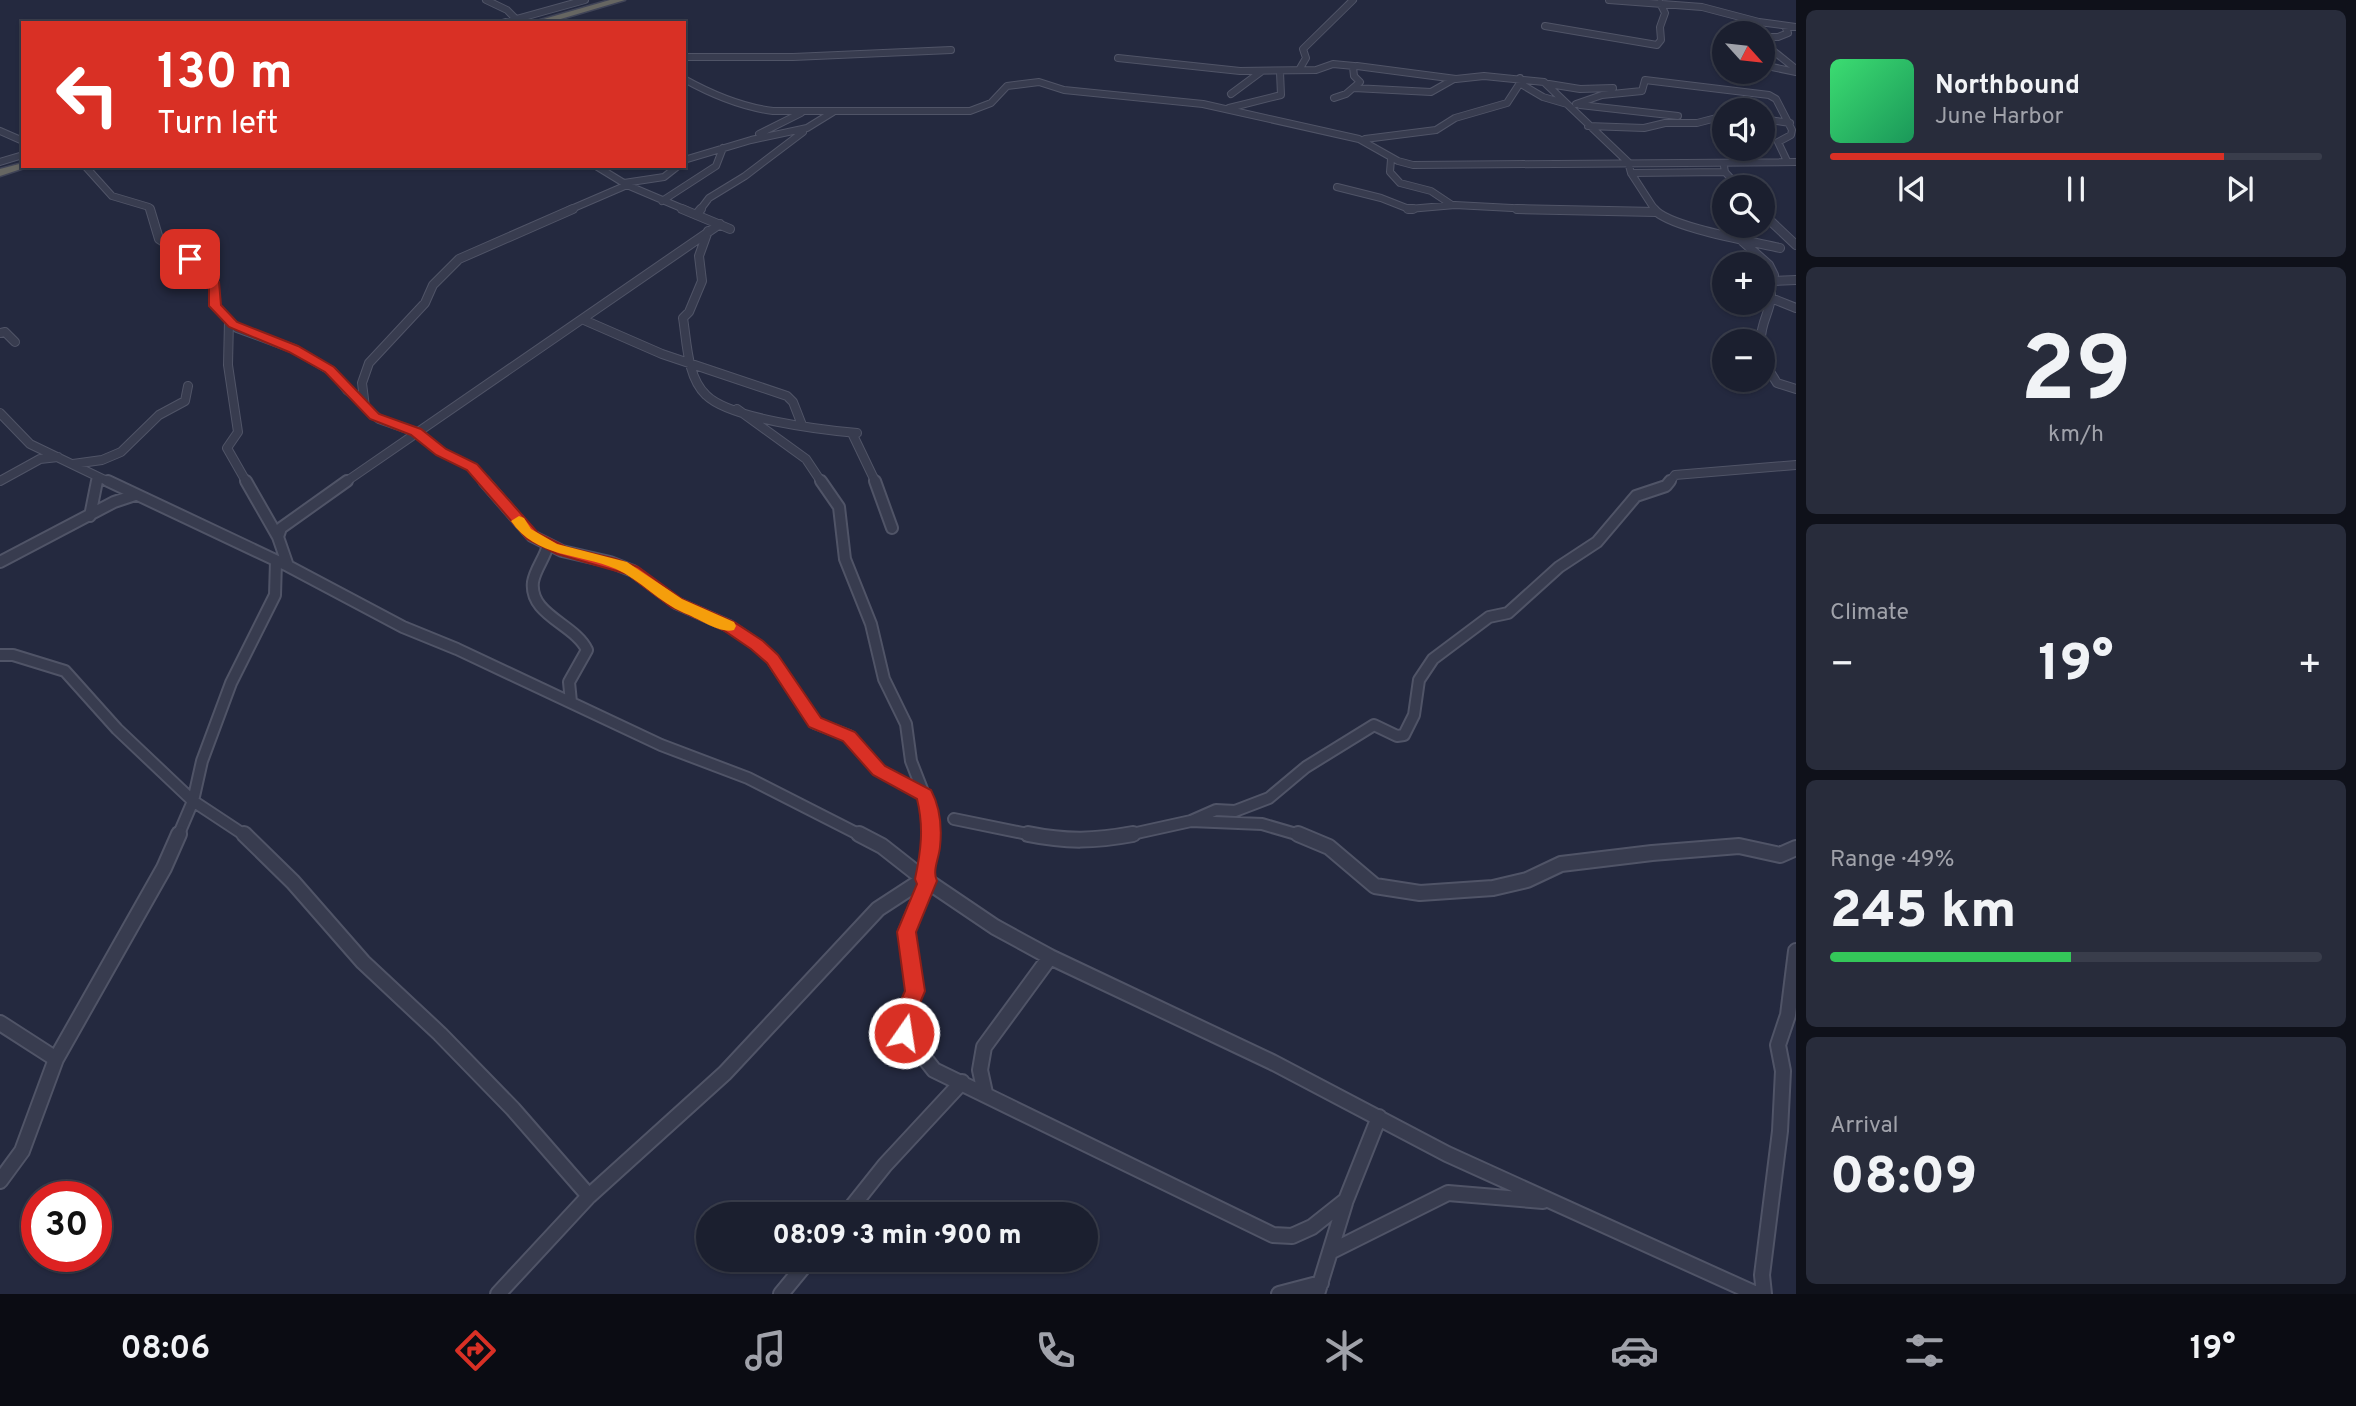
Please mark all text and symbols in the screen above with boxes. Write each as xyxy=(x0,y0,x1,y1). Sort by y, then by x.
north arrow xyxy=(1712,21,1774,84)
map controls xyxy=(1712,21,1775,392)
text: 130 m xyxy=(157,44,293,106)
icon: left xyxy=(42,49,133,140)
text: Northbound xyxy=(1935,70,2080,103)
button: sound xyxy=(1712,98,1775,161)
text: June Harbor xyxy=(1935,103,2063,132)
text: Turn left xyxy=(157,105,278,145)
icon: previous xyxy=(1893,170,1931,208)
icon: pause xyxy=(2057,170,2095,208)
icon: next xyxy=(2221,170,2259,208)
button: search xyxy=(1712,175,1775,238)
pin xyxy=(160,229,220,289)
icon: arrive xyxy=(171,240,209,278)
button: + xyxy=(1712,252,1775,315)
text: 29 xyxy=(2020,318,2132,433)
button: − xyxy=(1712,329,1775,392)
text: km/h xyxy=(2048,421,2104,450)
text: Climate xyxy=(1830,599,1909,628)
text: 19° xyxy=(2038,633,2114,699)
text: − xyxy=(1830,642,1855,691)
text: + xyxy=(2297,642,2322,691)
text: Range · 49% xyxy=(1830,846,1954,875)
text: 245 km xyxy=(1830,880,2016,946)
position arrow xyxy=(867,996,941,1070)
text: Arrival xyxy=(1830,1112,1899,1141)
text: 08:09 xyxy=(1830,1146,1977,1212)
speed limit sign: 30 xyxy=(21,1181,112,1272)
text: 08:09 · 3 min · 900 m xyxy=(772,1220,1022,1253)
icon: directions xyxy=(451,1326,500,1375)
icon: music xyxy=(741,1326,790,1375)
icon: phone xyxy=(1031,1326,1080,1375)
icon: climate xyxy=(1320,1326,1369,1375)
icon: car xyxy=(1610,1326,1659,1375)
icon: filters xyxy=(1900,1326,1949,1375)
text: 08:06 xyxy=(120,1330,210,1370)
text: 19° xyxy=(2190,1330,2236,1370)

